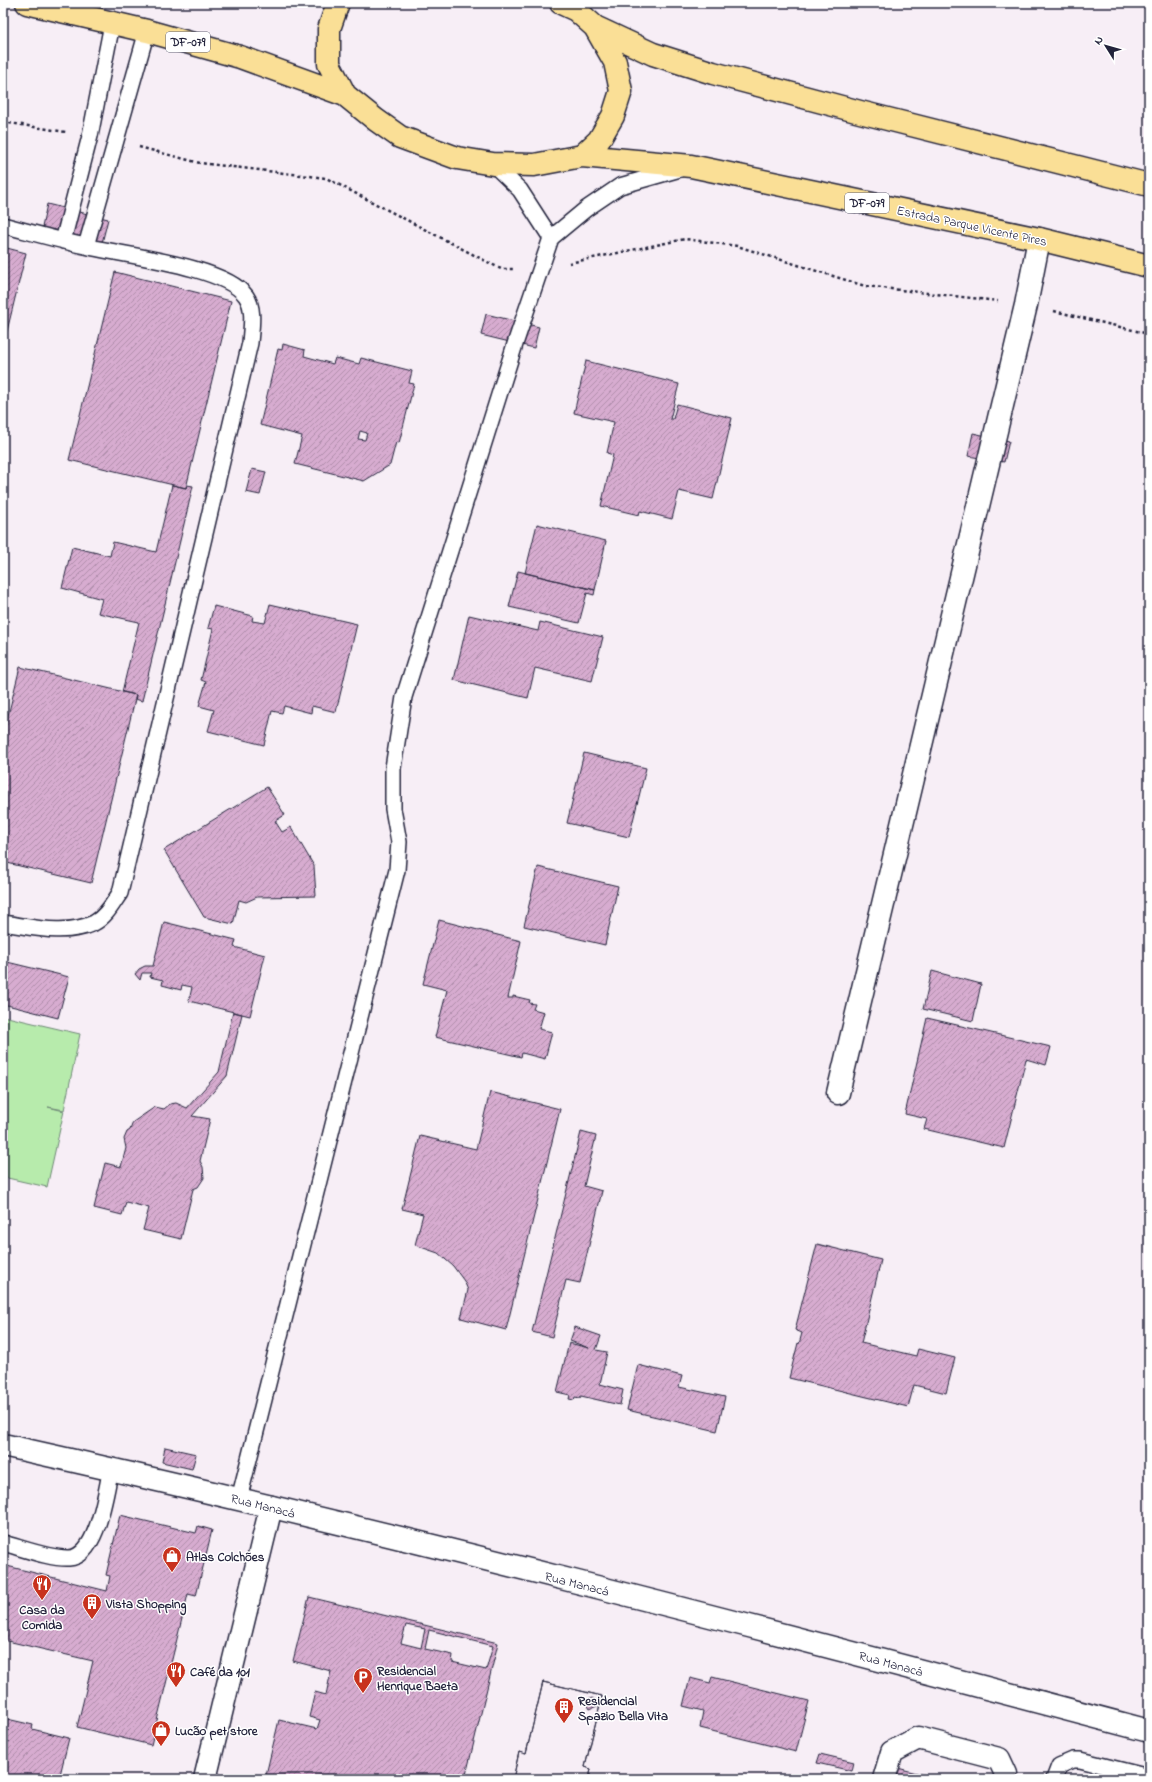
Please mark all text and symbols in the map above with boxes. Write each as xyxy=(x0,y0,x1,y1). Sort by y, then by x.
north arrow xyxy=(1086,26,1126,66)
road number: DF-079 xyxy=(166,32,210,52)
text: N xyxy=(1090,33,1107,48)
road number: DF-079 xyxy=(845,193,889,213)
street label: Estrada Parque Vicente Pires xyxy=(895,201,1049,252)
street label: Rua Manacá xyxy=(229,1489,297,1524)
shop icon: Atlas Colchões xyxy=(161,1545,183,1573)
place label: Atlas Colchões xyxy=(186,1548,265,1567)
street label: Rua Manacá xyxy=(543,1567,611,1602)
restaurant icon: Casa da Comida xyxy=(31,1573,53,1601)
building icon: Vista Shopping xyxy=(81,1592,103,1620)
place label: Vista Shopping xyxy=(105,1595,187,1616)
place label: Casa da Comida xyxy=(19,1601,65,1635)
street label: Rua Manacá xyxy=(856,1647,925,1682)
restaurant icon: Café da 101 xyxy=(165,1660,187,1688)
place label: Residencial Henrique Baeta xyxy=(376,1662,458,1696)
place label: Café da 101 xyxy=(190,1663,251,1682)
parking icon: Residencial Henrique Baeta xyxy=(352,1666,374,1694)
place label: Residencial Spazio Bella Vita xyxy=(577,1692,668,1726)
building icon: Residencial Spazio Bella Vita xyxy=(553,1696,575,1724)
shop icon: Lucão pet store xyxy=(150,1719,172,1747)
place label: Lucão pet store xyxy=(175,1722,259,1741)

